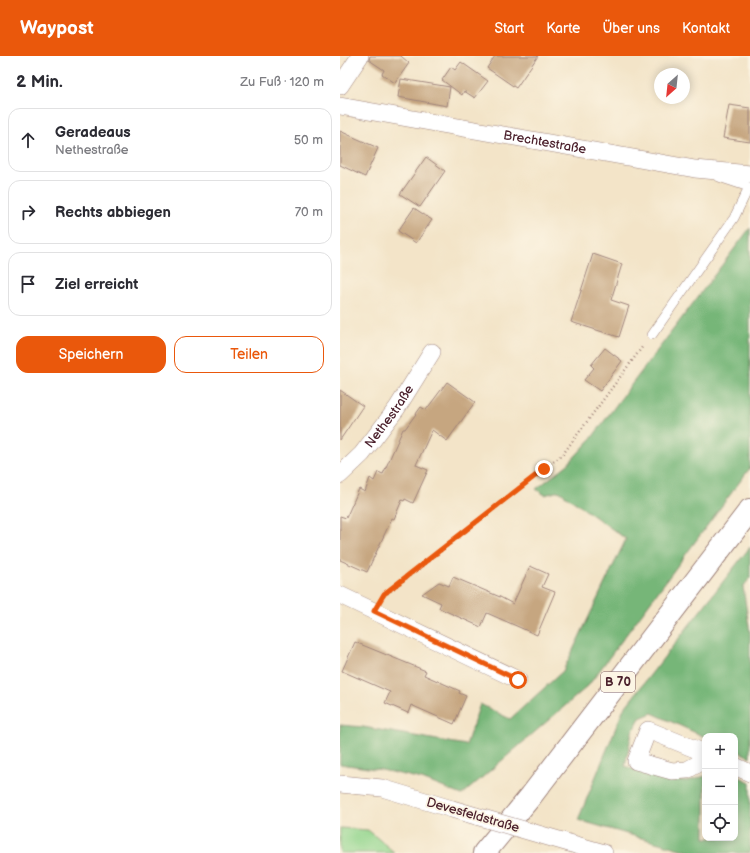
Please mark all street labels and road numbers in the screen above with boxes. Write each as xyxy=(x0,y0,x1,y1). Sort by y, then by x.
street label: Brechtestraße xyxy=(502,127,588,158)
street label: Nethestraße xyxy=(362,382,418,451)
road number: B 70 xyxy=(601,672,635,692)
street label: Devesfeldstraße xyxy=(425,794,522,836)

